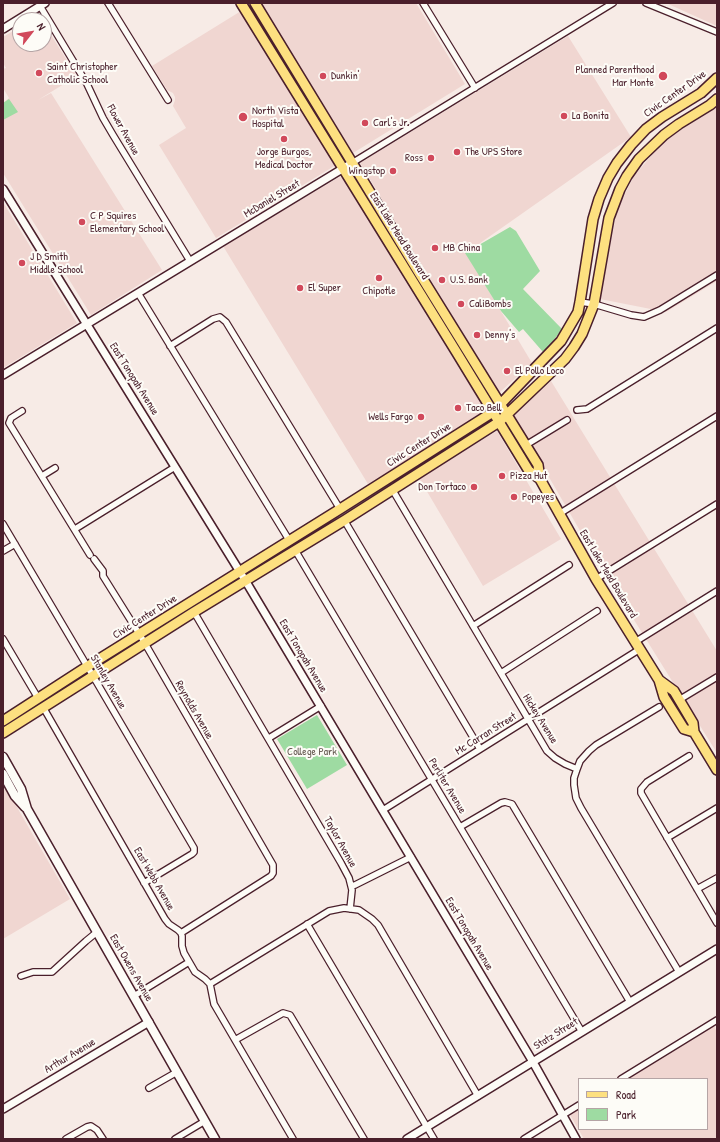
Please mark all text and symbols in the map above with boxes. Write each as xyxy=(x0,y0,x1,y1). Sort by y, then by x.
north arrow xyxy=(12,12,52,52)
text: N xyxy=(34,20,49,32)
place label: Saint Christopher Catholic School xyxy=(47,60,118,86)
place label: Planned Parenthood Mar Monte xyxy=(576,63,654,89)
marker: Saint Christopher Catholic School xyxy=(34,68,44,78)
street label: Civic Center Drive xyxy=(641,68,709,120)
place label: Dunkin' xyxy=(331,69,359,83)
marker: Planned Parenthood Mar Monte xyxy=(657,70,669,82)
marker: Dunkin' xyxy=(318,71,328,81)
street label: Flower Avenue xyxy=(104,102,142,158)
place label: North Vista Hospital xyxy=(252,104,298,130)
place label: La Bonita xyxy=(572,109,608,123)
marker: North Vista Hospital xyxy=(237,111,249,123)
marker: La Bonita xyxy=(559,111,569,121)
place label: Carl's Jr. xyxy=(373,116,410,130)
marker: Carl's Jr. xyxy=(360,118,370,128)
marker: Jorge Burgos, Medical Doctor xyxy=(279,134,289,144)
place label: Jorge Burgos, Medical Doctor xyxy=(255,145,313,171)
place label: The UPS Store xyxy=(465,145,522,159)
marker: The UPS Store xyxy=(452,147,462,157)
place label: Ross xyxy=(405,151,423,165)
marker: Ross xyxy=(426,153,436,163)
place label: Wingstop xyxy=(349,164,385,178)
marker: Wingstop xyxy=(388,166,398,176)
street label: McDaniel Street xyxy=(242,177,302,221)
street label: East Lake Mead Boulevard xyxy=(367,190,431,282)
place label: C P Squires Elementary School xyxy=(90,209,164,235)
marker: C P Squires Elementary School xyxy=(77,217,87,227)
place label: MB China xyxy=(443,241,480,255)
marker: MB China xyxy=(430,243,440,253)
place label: J D Smith Middle School xyxy=(30,250,83,276)
marker: J D Smith Middle School xyxy=(17,258,27,268)
marker: Chipotle xyxy=(374,273,384,283)
place label: U.S. Bank xyxy=(450,273,488,287)
marker: U.S. Bank xyxy=(437,275,447,285)
place label: El Super xyxy=(308,281,341,295)
marker: El Super xyxy=(295,283,305,293)
place label: Chipotle xyxy=(362,284,396,298)
place label: CaliBombs xyxy=(469,297,511,311)
marker: CaliBombs xyxy=(456,299,466,309)
place label: Denny's xyxy=(485,328,515,342)
marker: Denny's xyxy=(472,330,482,340)
street label: East Tonopah Avenue xyxy=(106,340,162,418)
place label: El Pollo Loco xyxy=(515,364,564,378)
marker: El Pollo Loco xyxy=(502,366,512,376)
place label: Taco Bell xyxy=(466,401,501,415)
marker: Taco Bell xyxy=(453,403,463,413)
place label: Wells Fargo xyxy=(368,410,413,424)
marker: Wells Fargo xyxy=(416,412,426,422)
street label: Civic Center Drive xyxy=(384,420,454,470)
place label: Pizza Hut xyxy=(510,469,547,483)
marker: Pizza Hut xyxy=(497,471,507,481)
place label: Don Tortaco xyxy=(418,480,466,494)
marker: Don Tortaco xyxy=(469,482,479,492)
place label: Popeyes xyxy=(522,490,554,504)
marker: Popeyes xyxy=(509,492,519,502)
street label: East Lake Mead Boulevard xyxy=(576,527,640,621)
street label: Civic Center Drive xyxy=(110,592,180,642)
street label: East Tonopah Avenue xyxy=(276,617,330,695)
street label: Stanley Avenue xyxy=(87,653,129,711)
street label: Reynolds Avenue xyxy=(172,678,216,742)
street label: Hickey Avenue xyxy=(520,692,560,746)
street label: Mc Carran Street xyxy=(453,710,519,758)
park label: College Park xyxy=(287,745,337,759)
street label: Perliter Avenue xyxy=(425,756,469,816)
street label: Taylor Avenue xyxy=(321,814,359,870)
street label: East Webb Avenue xyxy=(131,845,177,913)
street label: East Tonopah Avenue xyxy=(442,895,496,973)
street label: East Owens Avenue xyxy=(107,932,155,1004)
street label: Statz Street xyxy=(531,1015,581,1053)
street label: Arthur Avenue xyxy=(42,1036,98,1076)
legend xyxy=(578,1078,708,1130)
text: Road xyxy=(616,1086,636,1103)
text: Park xyxy=(616,1106,636,1123)

